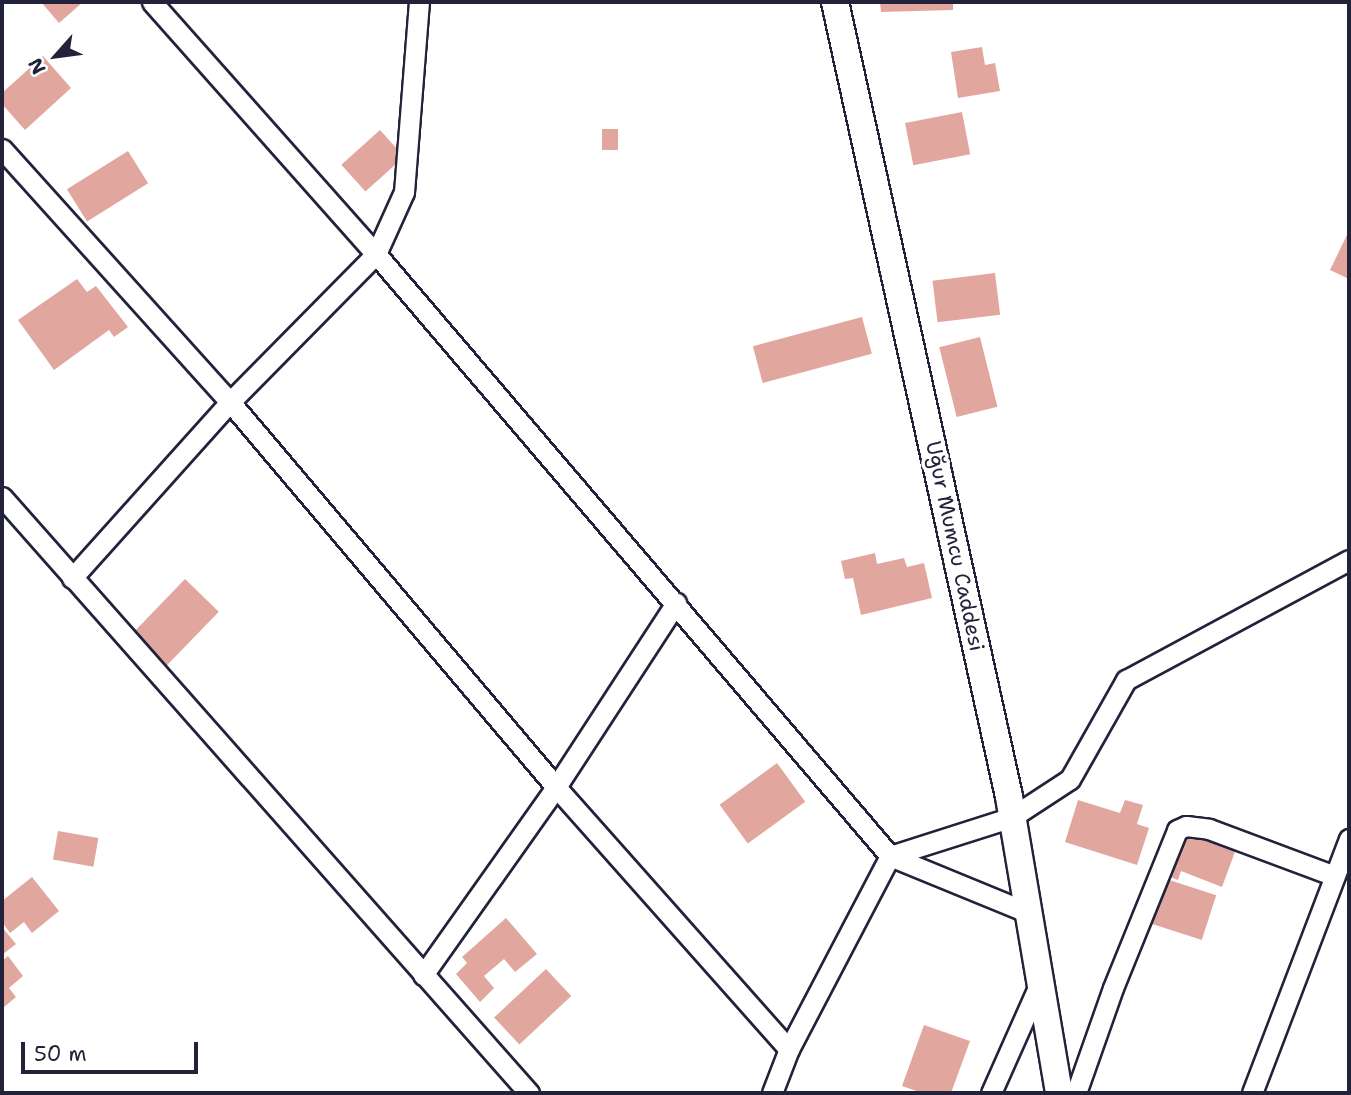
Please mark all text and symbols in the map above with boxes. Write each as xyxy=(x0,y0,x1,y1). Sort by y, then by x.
north arrow xyxy=(21,21,91,91)
text: N xyxy=(22,54,52,79)
street label: Uğur Mumcu Caddesi xyxy=(920,439,990,653)
scale bar xyxy=(24,1028,201,1072)
text: 50 m xyxy=(34,1040,87,1068)

